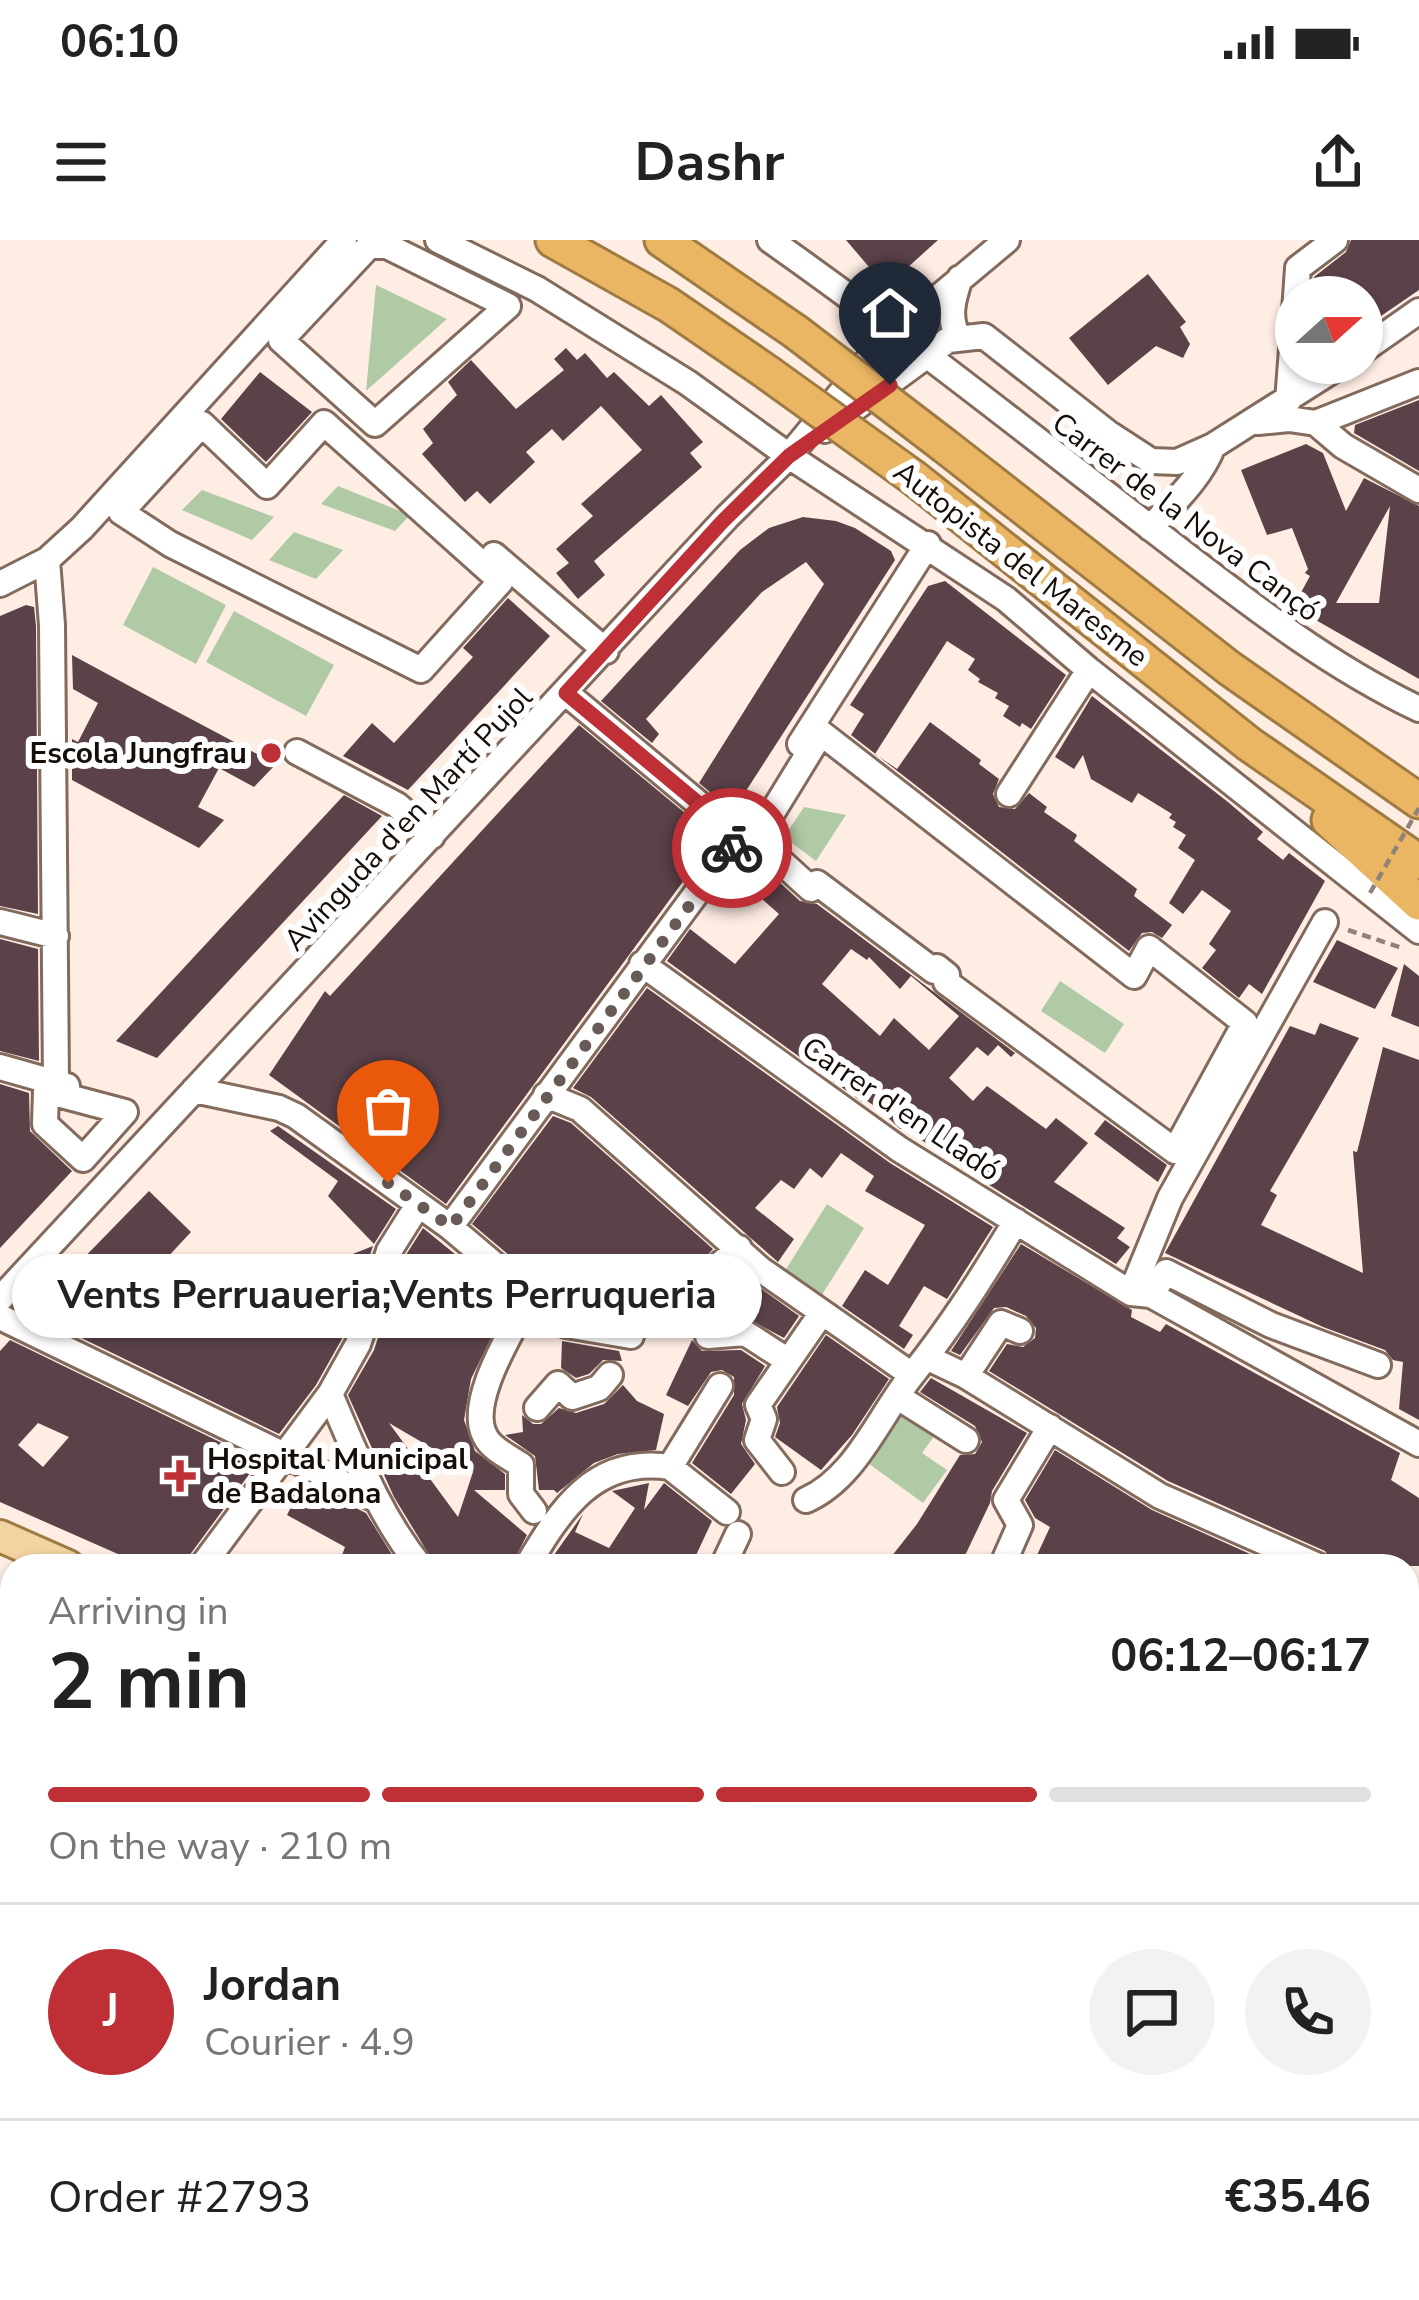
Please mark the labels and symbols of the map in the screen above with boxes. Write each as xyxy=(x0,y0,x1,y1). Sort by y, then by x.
pin xyxy=(839,262,941,385)
north arrow xyxy=(1275,276,1383,384)
street label: Carrer de la Nova Cançó xyxy=(1043,403,1328,632)
street label: Autopista del Maresme xyxy=(885,452,1157,677)
street label: Avinguda d'en Martí Pujol xyxy=(275,678,542,960)
place label: Escola Jungfrau xyxy=(29,733,247,774)
marker: Escola Jungfrau xyxy=(258,740,284,766)
courier xyxy=(672,788,792,908)
street label: Carrer d'en Lladó xyxy=(793,1028,1008,1191)
pin xyxy=(337,1060,439,1183)
callout: Vents Perruaueria;Vents Perruqueria xyxy=(13,1255,763,1339)
place label: Hospital Municipal de Badalona xyxy=(207,1439,468,1514)
marker: Hospital Municipal de Badalona xyxy=(164,1460,196,1492)

